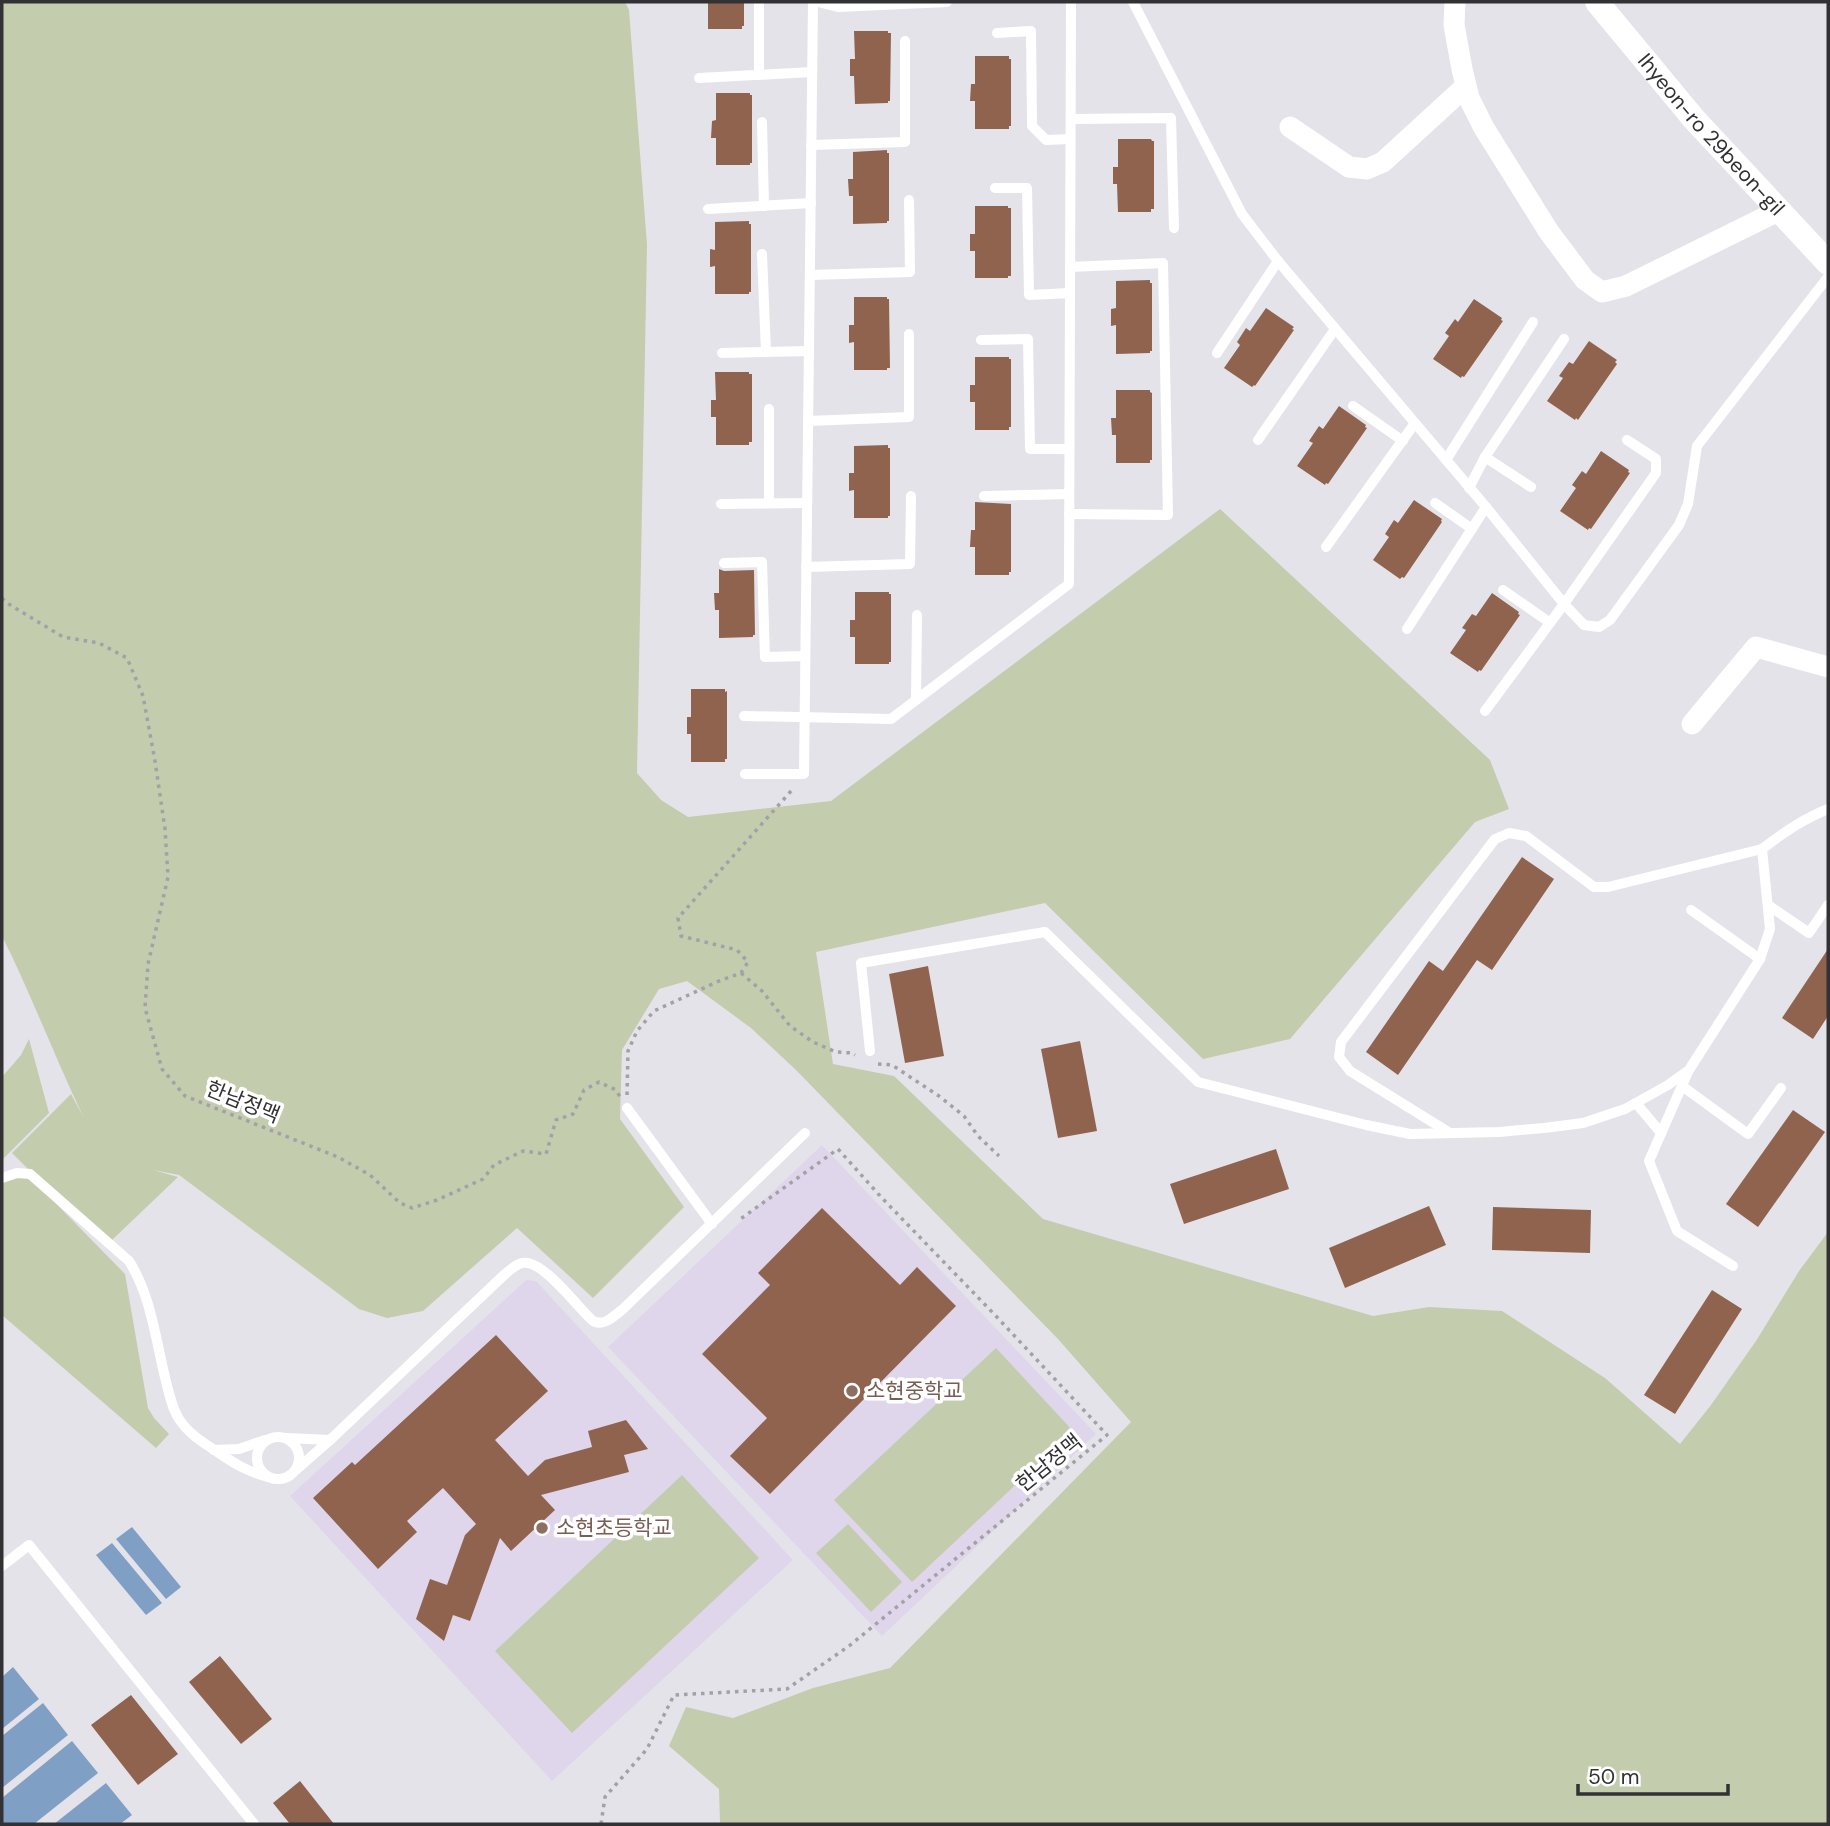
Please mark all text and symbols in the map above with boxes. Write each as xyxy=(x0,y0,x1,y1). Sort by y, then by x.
street label: Ihyeon-ro 29beon-gil xyxy=(1631,48,1791,222)
street label: 한남정맥 xyxy=(202,1075,284,1129)
place label: 소현중학교 xyxy=(866,1377,963,1405)
marker: 소현중학교 xyxy=(844,1383,860,1399)
street label: 한남정맥 xyxy=(1010,1428,1088,1498)
place label: 소현초등학교 xyxy=(556,1514,672,1542)
marker: 소현초등학교 xyxy=(534,1520,550,1536)
scale bar xyxy=(1578,1752,1728,1796)
text: 50 m xyxy=(1588,1763,1639,1791)

